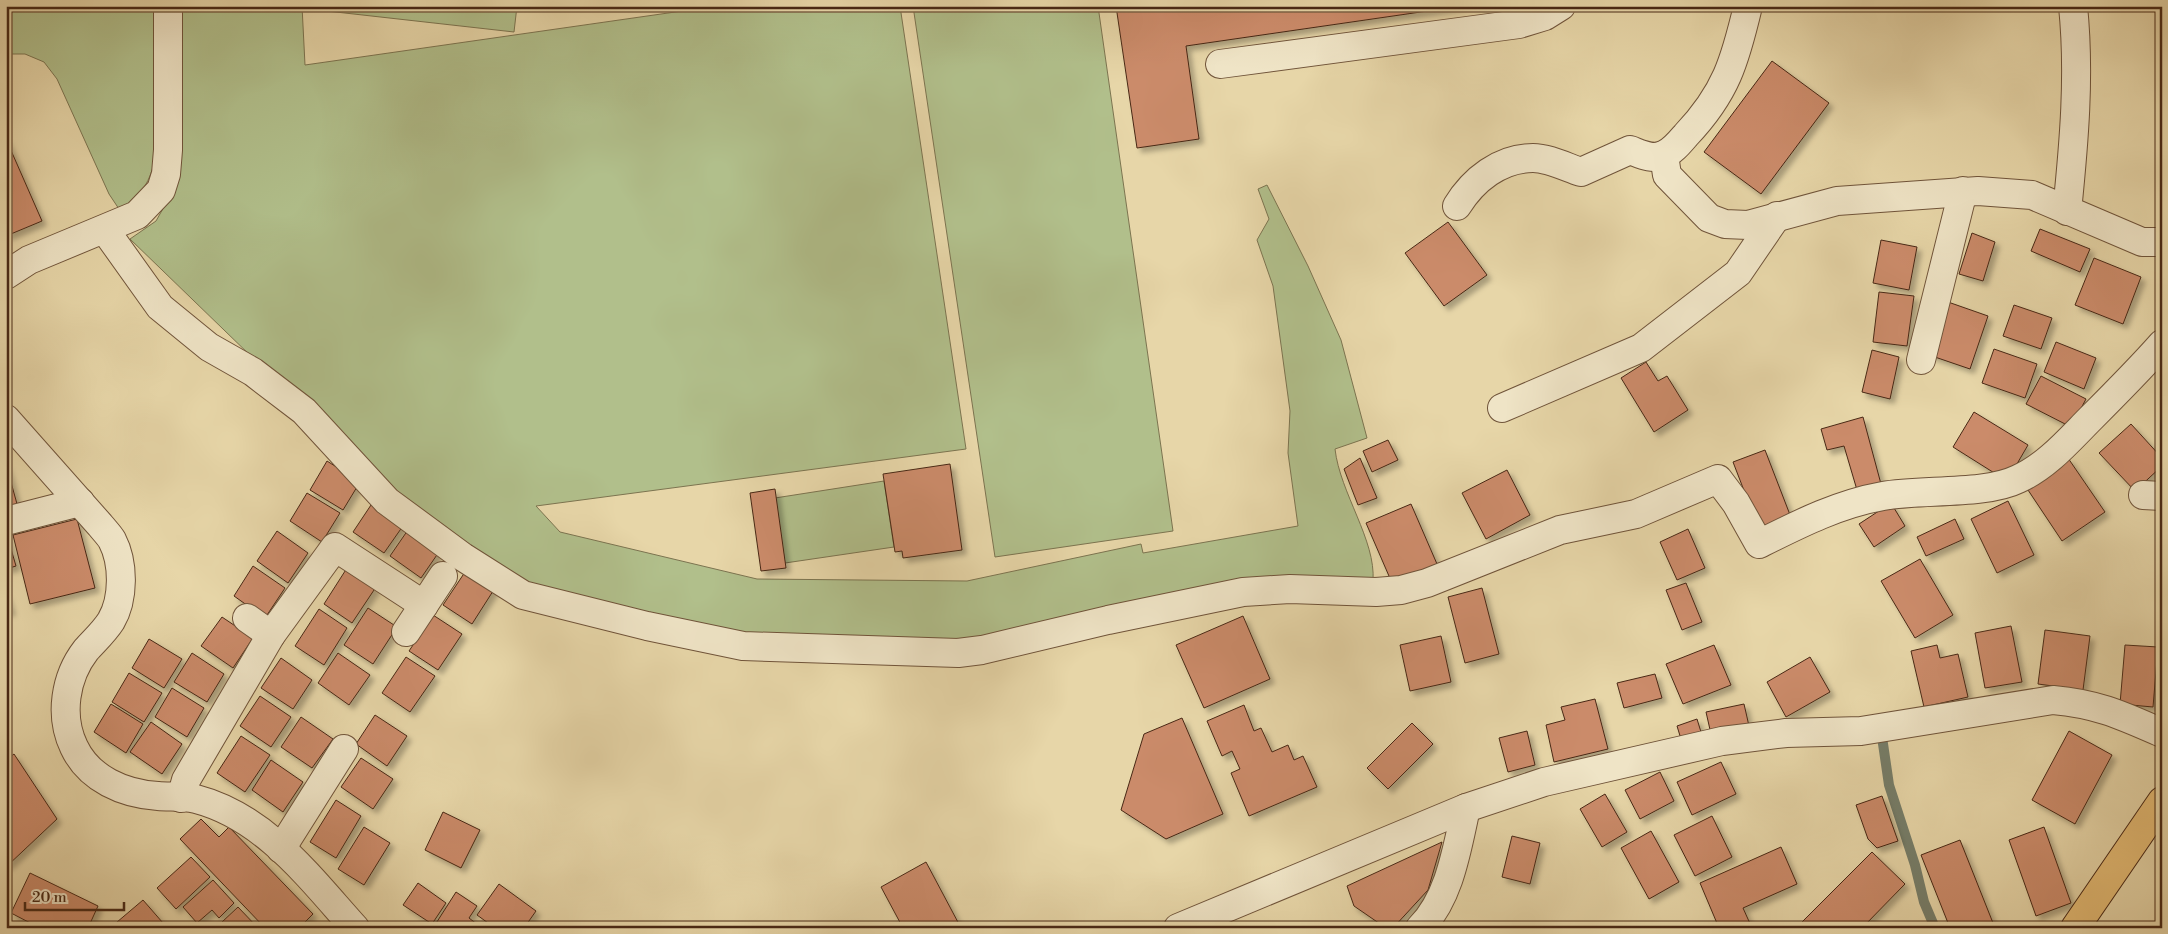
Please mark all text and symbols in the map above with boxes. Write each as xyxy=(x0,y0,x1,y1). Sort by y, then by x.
scale bar xyxy=(25,879,124,911)
text: 20 m xyxy=(32,888,67,907)

